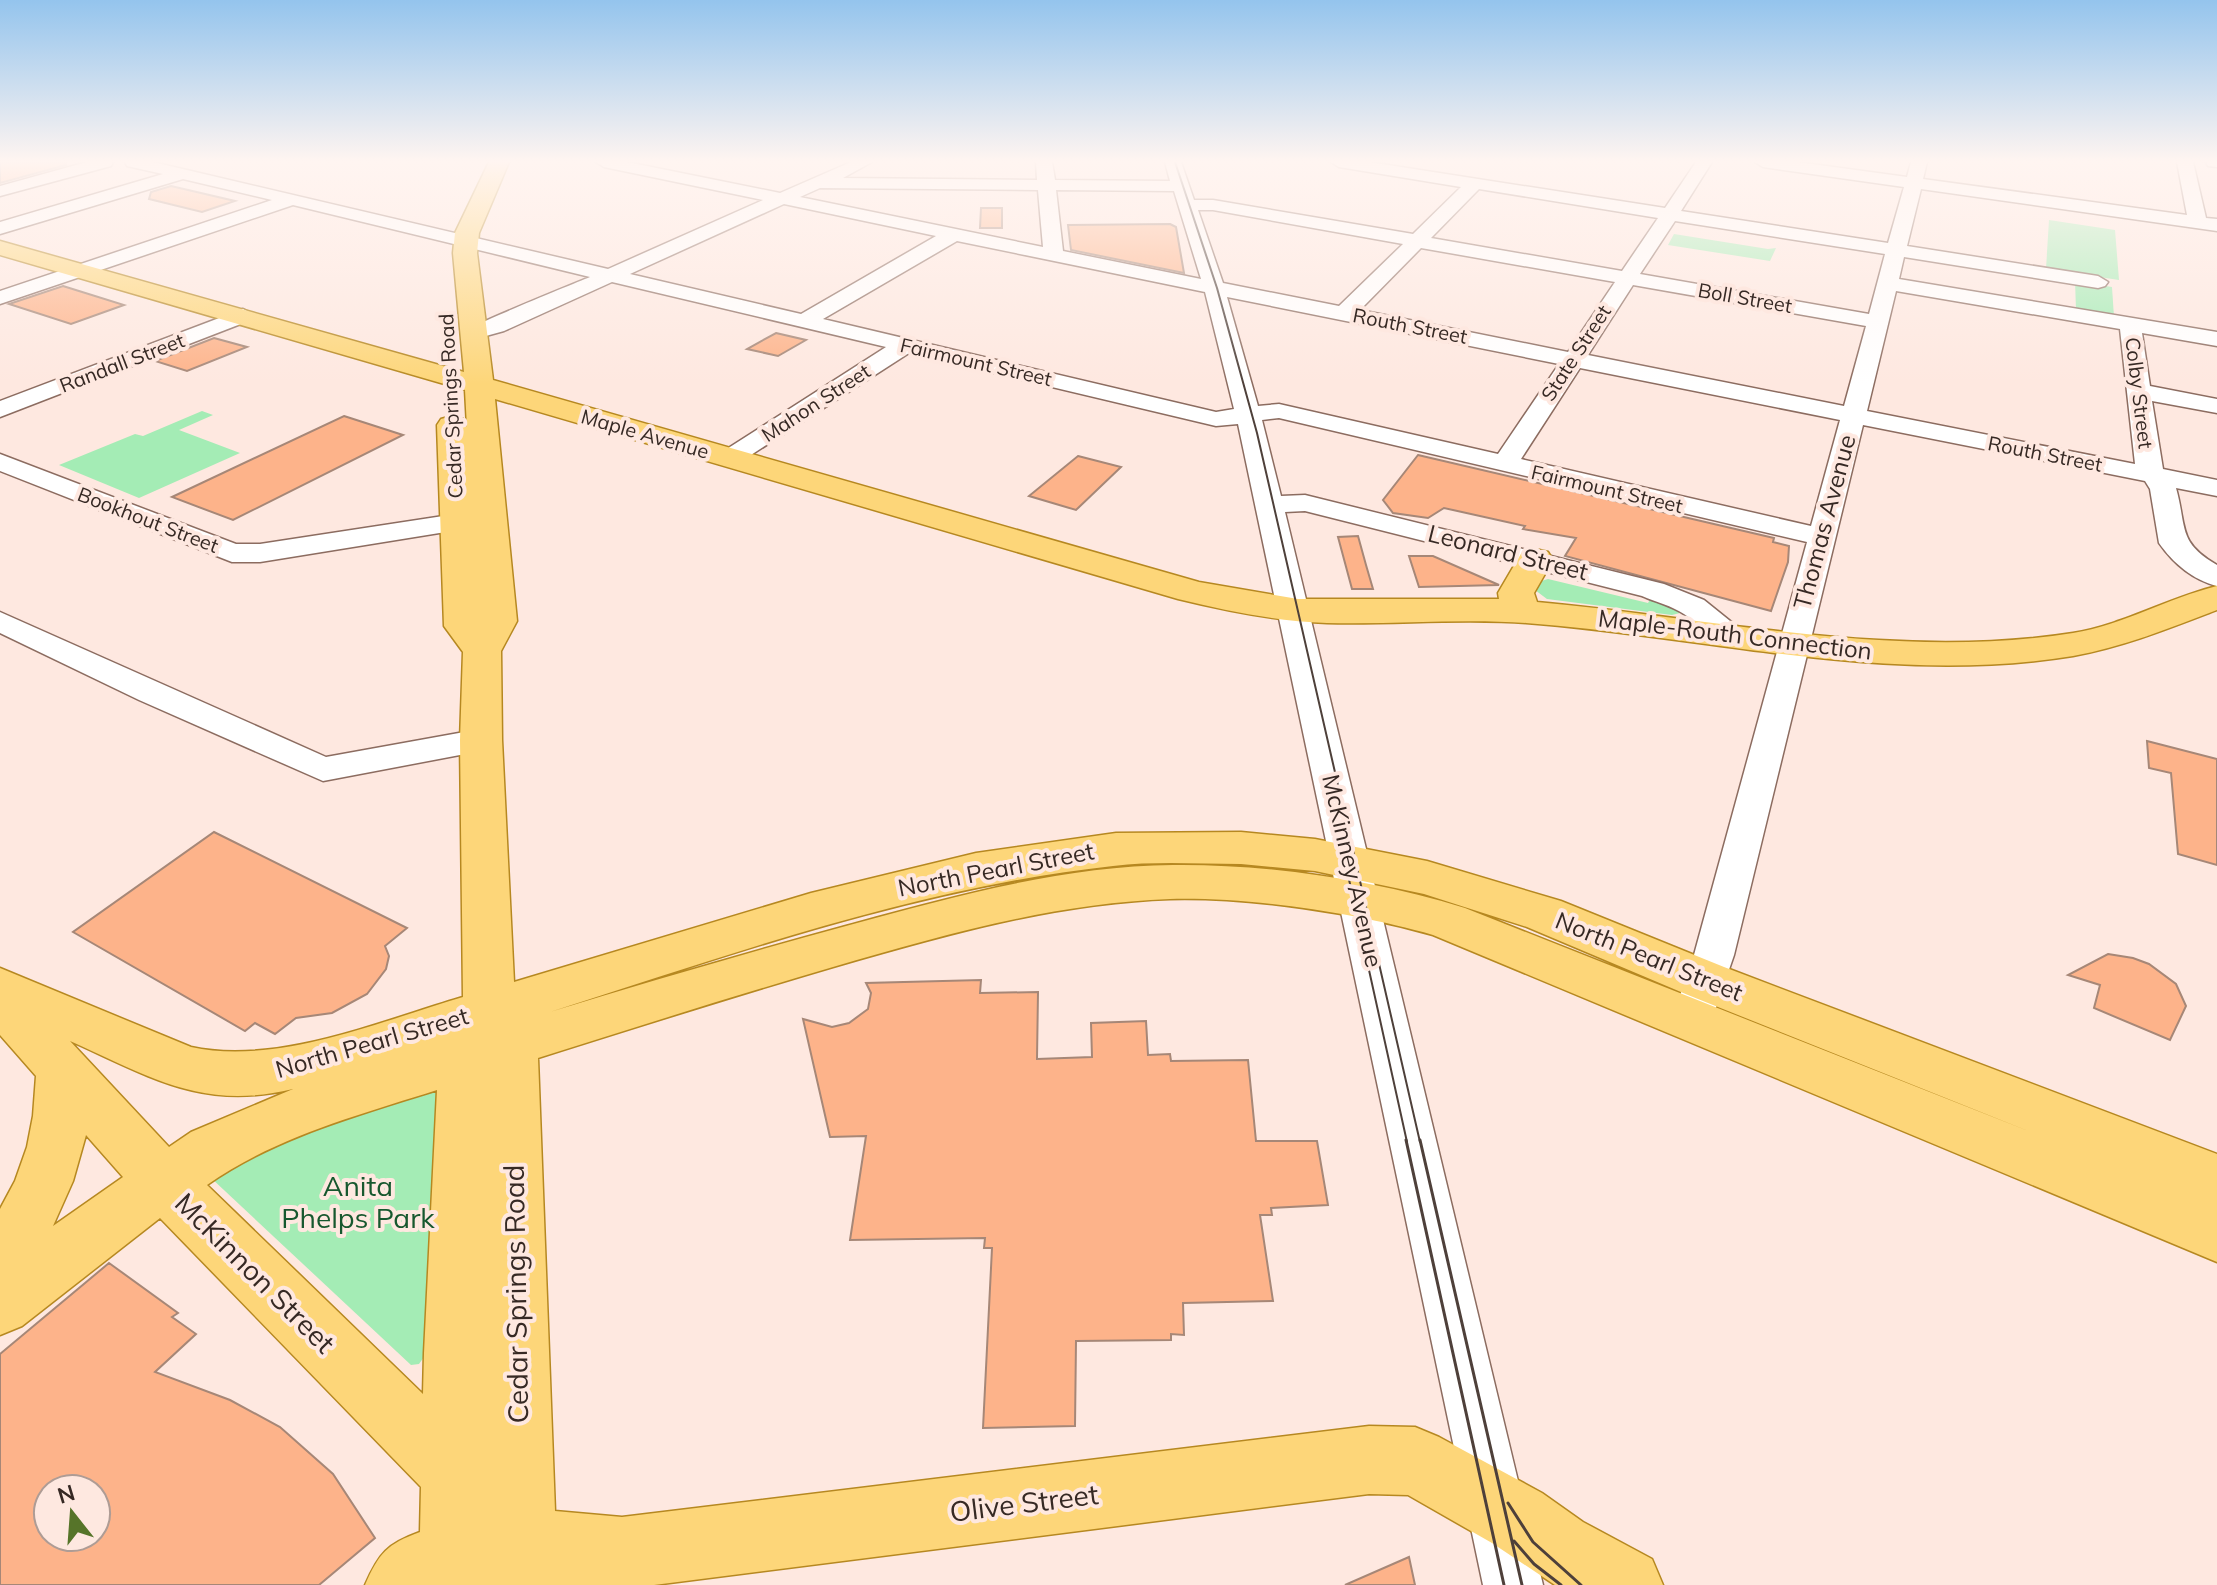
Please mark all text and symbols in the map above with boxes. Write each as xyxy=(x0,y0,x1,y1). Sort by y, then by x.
street label: Boll Street xyxy=(1696,277,1794,318)
street label: State Street xyxy=(1535,300,1616,406)
street label: Routh Street xyxy=(1351,302,1469,349)
street label: Cedar Springs Road xyxy=(433,313,468,499)
street label: Randall Street xyxy=(56,327,188,398)
street label: Fairmount Street xyxy=(898,332,1054,391)
street label: Colby Street xyxy=(2120,336,2159,450)
street label: Mahon Street xyxy=(757,358,875,447)
street label: Maple Avenue xyxy=(578,403,712,464)
street label: Routh Street xyxy=(1986,430,2104,477)
street label: Thomas Avenue xyxy=(1786,431,1862,612)
street label: Fairmount Street xyxy=(1529,459,1685,518)
street label: Bookhout Street xyxy=(74,481,222,558)
street label: Leonard Street xyxy=(1425,518,1591,586)
street label: Maple-Routh Connection xyxy=(1597,602,1874,666)
street label: McKinney Avenue xyxy=(1316,771,1390,970)
street label: North Pearl Street xyxy=(895,835,1096,903)
street label: North Pearl Street xyxy=(1551,905,1747,1007)
street label: North Pearl Street xyxy=(272,1000,472,1084)
street label: Cedar Springs Road xyxy=(496,1164,535,1424)
park label: Anita Phelps Park xyxy=(281,1168,435,1235)
street label: McKinnon Street xyxy=(168,1185,343,1360)
north arrow xyxy=(32,1473,112,1553)
street label: Olive Street xyxy=(948,1476,1101,1529)
text: N xyxy=(54,1478,78,1510)

